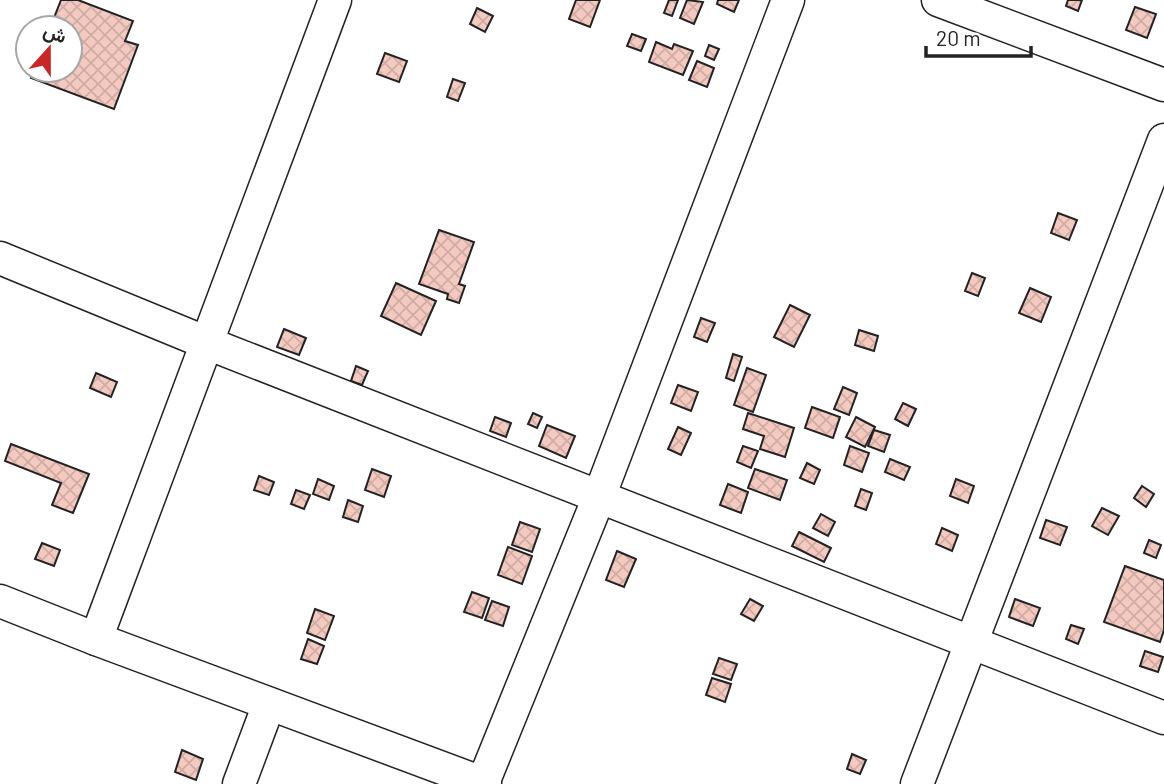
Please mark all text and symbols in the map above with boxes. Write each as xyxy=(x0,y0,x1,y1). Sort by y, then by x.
north arrow xyxy=(14,14,84,84)
scale bar xyxy=(926,14,1031,58)
text: ش xyxy=(40,18,70,48)
text: 20 m xyxy=(936,25,981,50)

